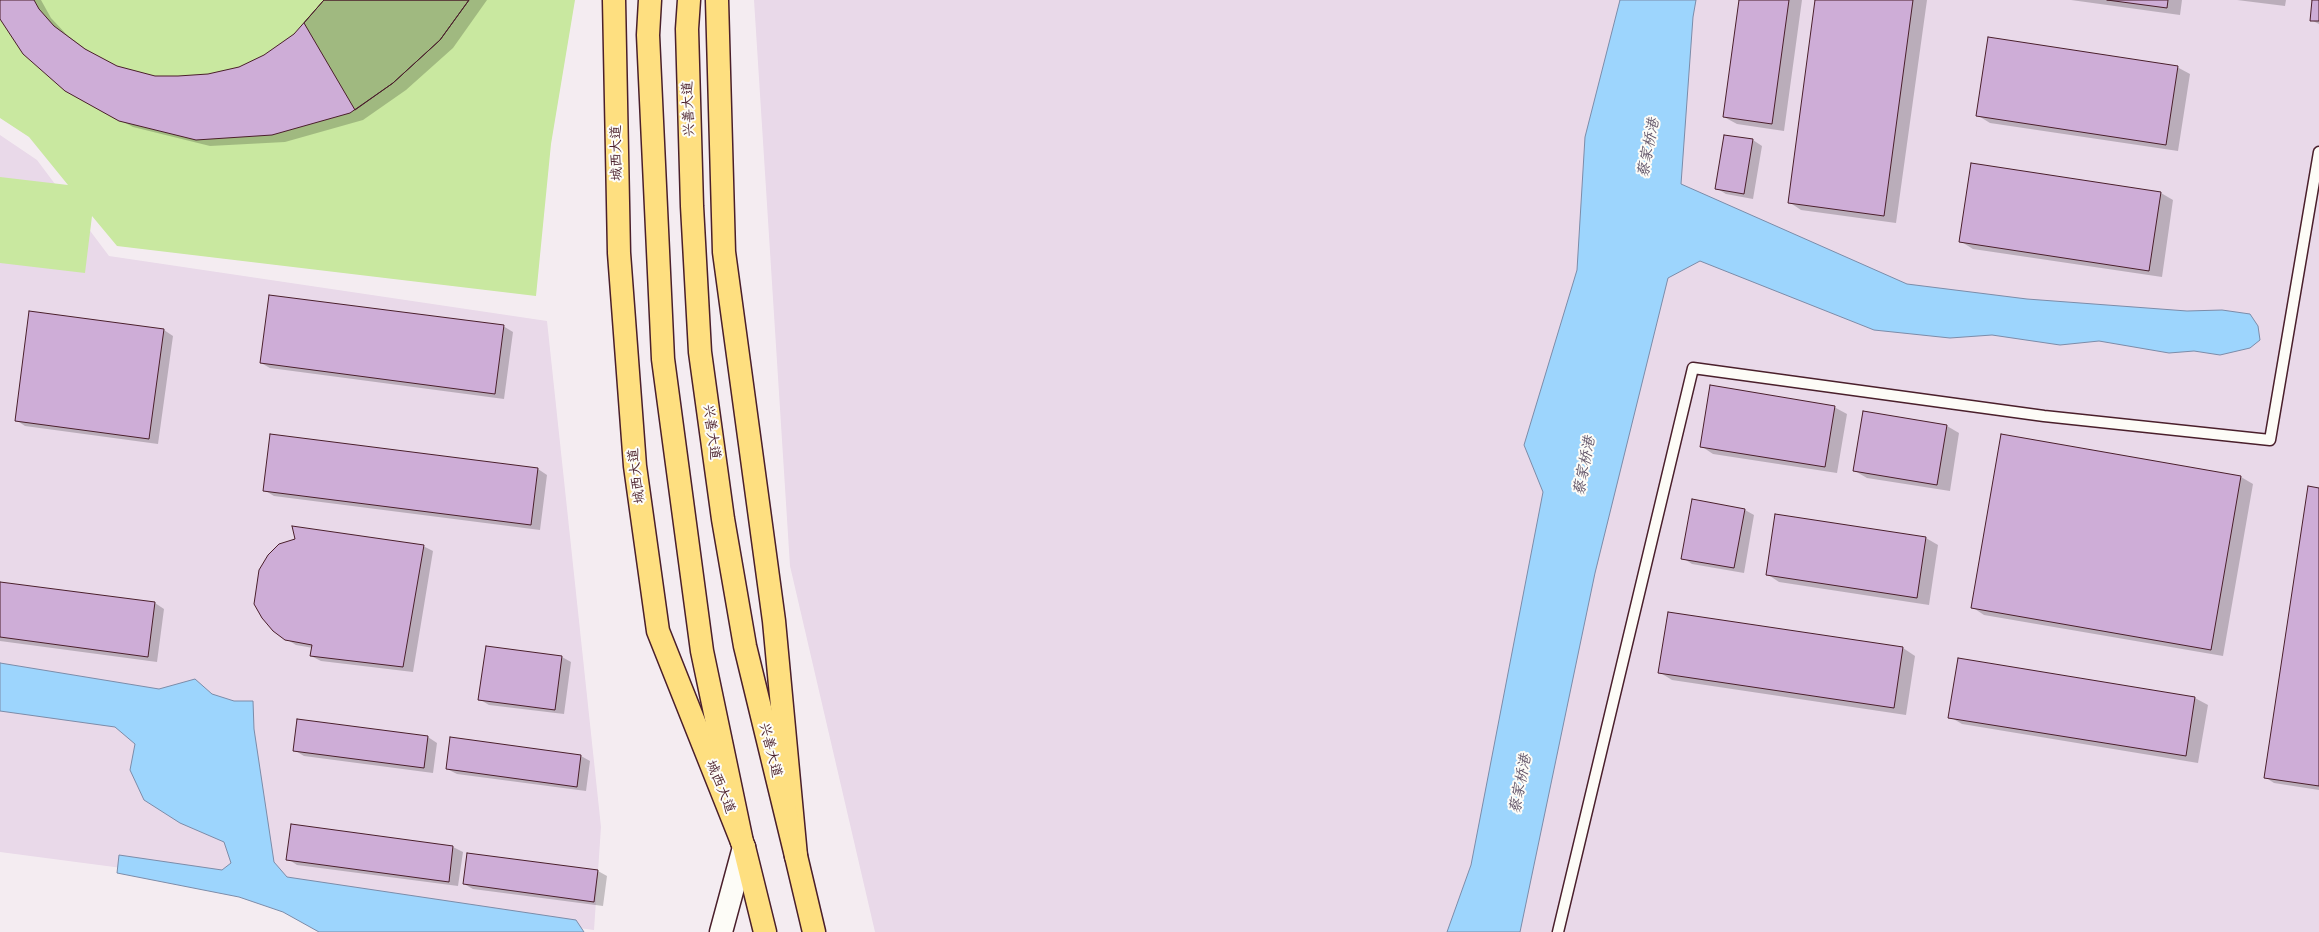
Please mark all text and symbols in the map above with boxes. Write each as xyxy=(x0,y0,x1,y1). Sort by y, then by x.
street label: 兴善大道 xyxy=(680,81,698,137)
water label: 蔡家桥港 xyxy=(1634,117,1664,179)
street label: 城西大道 xyxy=(608,125,626,181)
street label: 兴善大道 xyxy=(699,403,723,461)
water label: 蔡家桥港 xyxy=(1570,435,1600,497)
street label: 城西大道 xyxy=(625,447,649,505)
street label: 兴善大道 xyxy=(755,721,785,779)
water label: 蔡家桥港 xyxy=(1506,753,1536,815)
street label: 城西大道 xyxy=(702,758,738,816)

